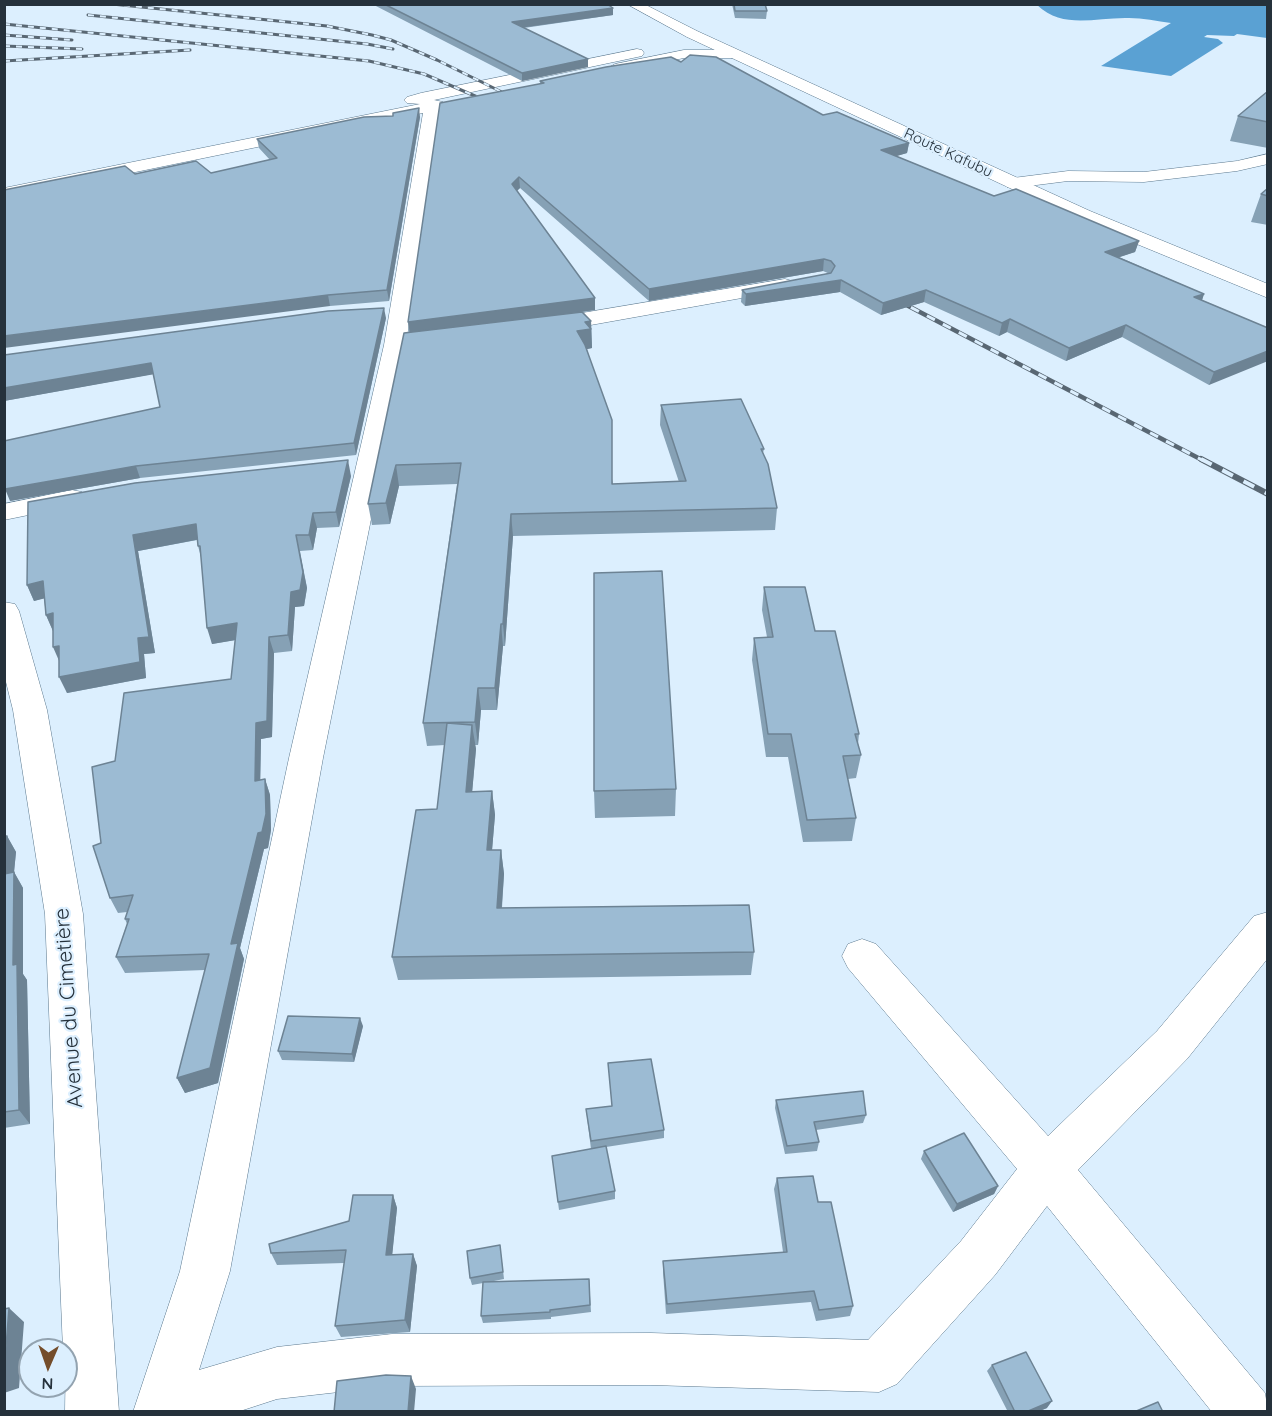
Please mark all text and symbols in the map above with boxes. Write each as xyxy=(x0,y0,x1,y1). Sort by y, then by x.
street label: Route Kafubu xyxy=(901,125,995,181)
street label: Avenue du Cimetière xyxy=(49,907,89,1109)
north arrow xyxy=(18,1338,78,1398)
text: N xyxy=(41,1374,54,1394)

